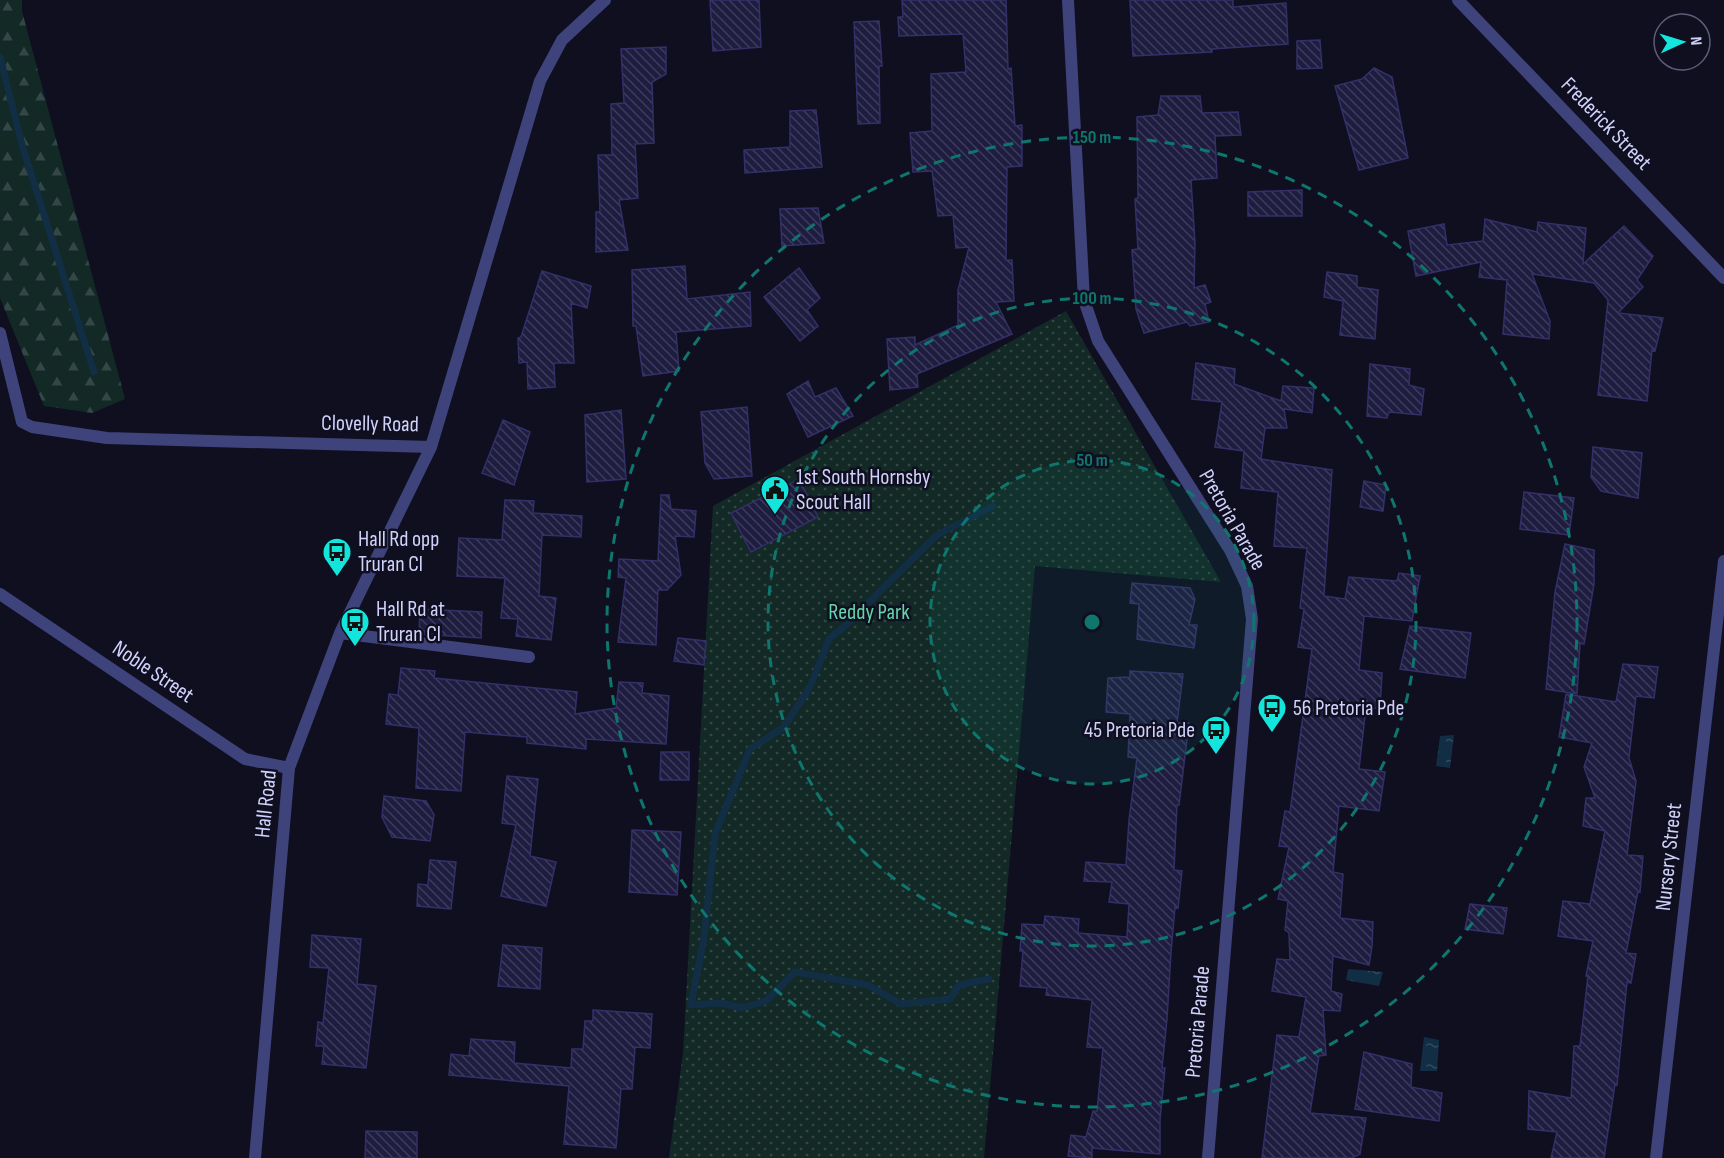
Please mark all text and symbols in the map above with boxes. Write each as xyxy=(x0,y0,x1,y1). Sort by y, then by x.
north arrow xyxy=(1652,12,1712,72)
text: N xyxy=(1686,36,1705,46)
street label: Frederick Street xyxy=(1555,72,1657,176)
text: 150 m xyxy=(1073,127,1111,148)
text: 100 m xyxy=(1073,288,1112,309)
street label: Clovelly Road xyxy=(321,410,419,438)
text: 50 m xyxy=(1076,450,1108,471)
place label: 1st South Hornsby Scout Hall xyxy=(796,464,931,516)
street label: Pretoria Parade xyxy=(1192,465,1272,575)
public building icon: 1st South Hornsby Scout Hall xyxy=(759,474,791,516)
place label: Hall Rd opp Truran Cl xyxy=(358,526,439,578)
bus stop icon: Hall Rd opp Truran Cl xyxy=(321,536,353,578)
place label: Hall Rd at Truran Cl xyxy=(376,596,445,648)
park label: Reddy Park xyxy=(828,599,910,626)
bus stop icon: Hall Rd at Truran Cl xyxy=(339,606,371,648)
centre of rings xyxy=(1082,612,1102,632)
street label: Noble Street xyxy=(107,635,199,709)
bus stop icon: 56 Pretoria Pde xyxy=(1256,692,1288,734)
place label: 56 Pretoria Pde xyxy=(1293,695,1404,722)
bus stop icon: 45 Pretoria Pde xyxy=(1200,714,1232,756)
place label: 45 Pretoria Pde xyxy=(1084,717,1195,744)
street label: Hall Road xyxy=(249,769,283,839)
street label: Nursery Street xyxy=(1650,802,1688,912)
street label: Pretoria Parade xyxy=(1180,965,1216,1079)

